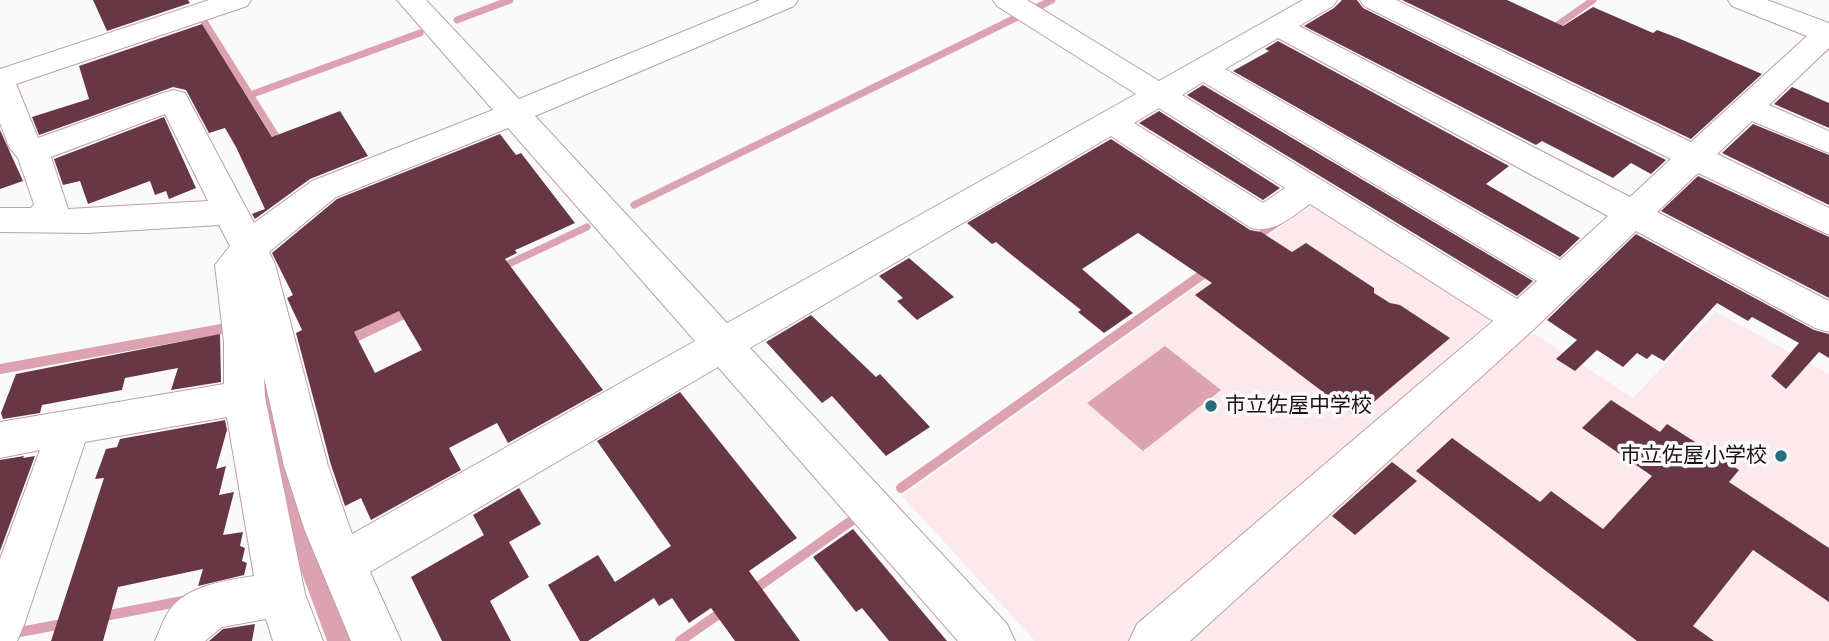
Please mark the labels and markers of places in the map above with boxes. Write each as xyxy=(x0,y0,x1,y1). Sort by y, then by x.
place label: 市立佐屋中学校 xyxy=(1225,393,1372,419)
marker: 市立佐屋中学校 xyxy=(1203,398,1219,414)
place label: 市立佐屋小学校 xyxy=(1620,443,1767,469)
marker: 市立佐屋小学校 xyxy=(1773,448,1789,464)

